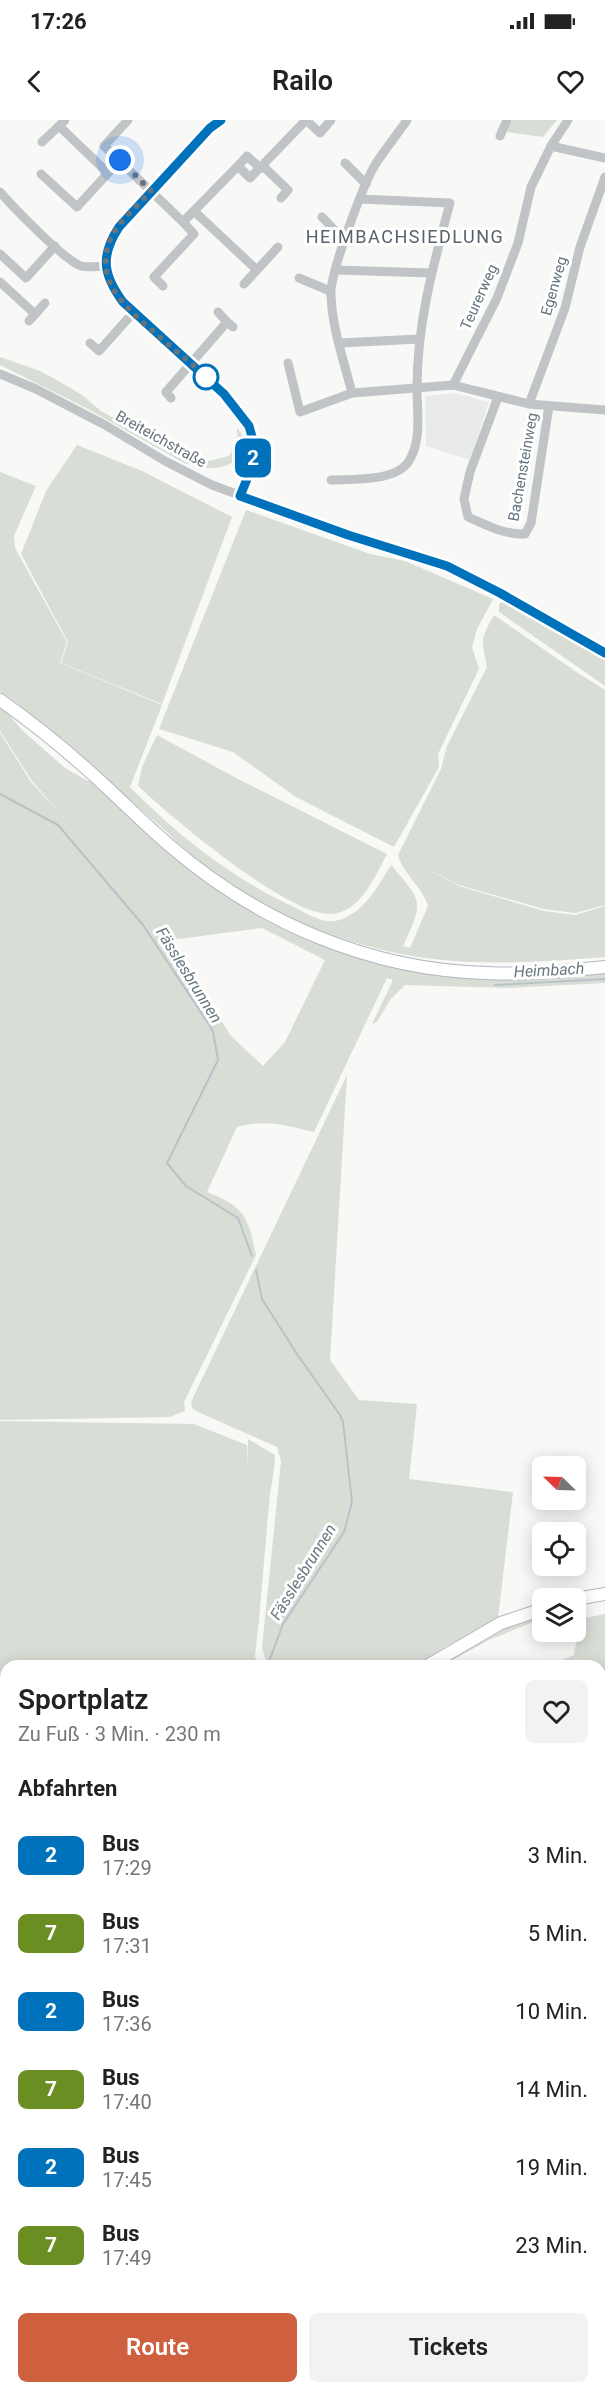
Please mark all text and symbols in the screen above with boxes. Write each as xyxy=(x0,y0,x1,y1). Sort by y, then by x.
text: 17:26 xyxy=(30,9,87,34)
icon: back xyxy=(18,65,51,98)
text: Railo xyxy=(272,65,333,97)
icon: heart xyxy=(554,65,587,98)
your location xyxy=(105,145,135,175)
district label: HEIMBACHSIEDLUNG xyxy=(306,226,504,247)
street label: Egenweg xyxy=(537,254,571,318)
street label: Teurerweg xyxy=(457,261,501,333)
unlabelled marker xyxy=(193,364,219,390)
street label: Breiteichstraße xyxy=(112,407,210,471)
street label: Bachensteinweg xyxy=(505,411,541,523)
line badge: 2 xyxy=(234,438,272,478)
text: 2 xyxy=(247,446,259,470)
water label: Fässlesbrunnen xyxy=(152,924,226,1026)
water label: Heimbach xyxy=(513,959,585,981)
north arrow xyxy=(532,1456,586,1510)
map controls xyxy=(532,1456,586,1642)
water label: Fässlesbrunnen xyxy=(266,1521,340,1623)
button: locate xyxy=(532,1522,586,1576)
button: layers xyxy=(532,1588,586,1642)
button: heart xyxy=(525,1680,588,1743)
text: Sportplatz xyxy=(18,1683,148,1716)
text: Zu Fuß · 3 Min. · 230 m xyxy=(18,1722,221,1746)
text: Abfahrten xyxy=(18,1776,117,1801)
text: Bus xyxy=(102,1831,140,1856)
text: 2 xyxy=(45,1843,57,1867)
text: 3 Min. xyxy=(528,1843,588,1868)
text: 17:29 xyxy=(102,1856,152,1880)
text: Bus xyxy=(102,1909,140,1934)
text: 7 xyxy=(45,1921,57,1945)
text: 5 Min. xyxy=(528,1921,588,1946)
text: 17:31 xyxy=(102,1934,152,1958)
text: Bus xyxy=(102,1987,140,2012)
text: 2 xyxy=(45,1999,57,2023)
text: 10 Min. xyxy=(515,1999,588,2024)
text: 17:36 xyxy=(102,2012,152,2036)
text: Bus xyxy=(102,2065,140,2090)
text: 7 xyxy=(45,2077,57,2101)
text: 14 Min. xyxy=(515,2077,588,2102)
text: 17:40 xyxy=(102,2090,152,2114)
text: Bus xyxy=(102,2143,140,2168)
text: 2 xyxy=(45,2155,57,2179)
text: 19 Min. xyxy=(515,2155,588,2180)
text: 17:45 xyxy=(102,2168,152,2192)
text: Bus xyxy=(102,2221,140,2246)
text: 7 xyxy=(45,2233,57,2257)
text: 23 Min. xyxy=(515,2233,588,2258)
text: 17:49 xyxy=(102,2246,152,2270)
button: Route xyxy=(18,2313,297,2382)
button: Tickets xyxy=(309,2313,588,2382)

